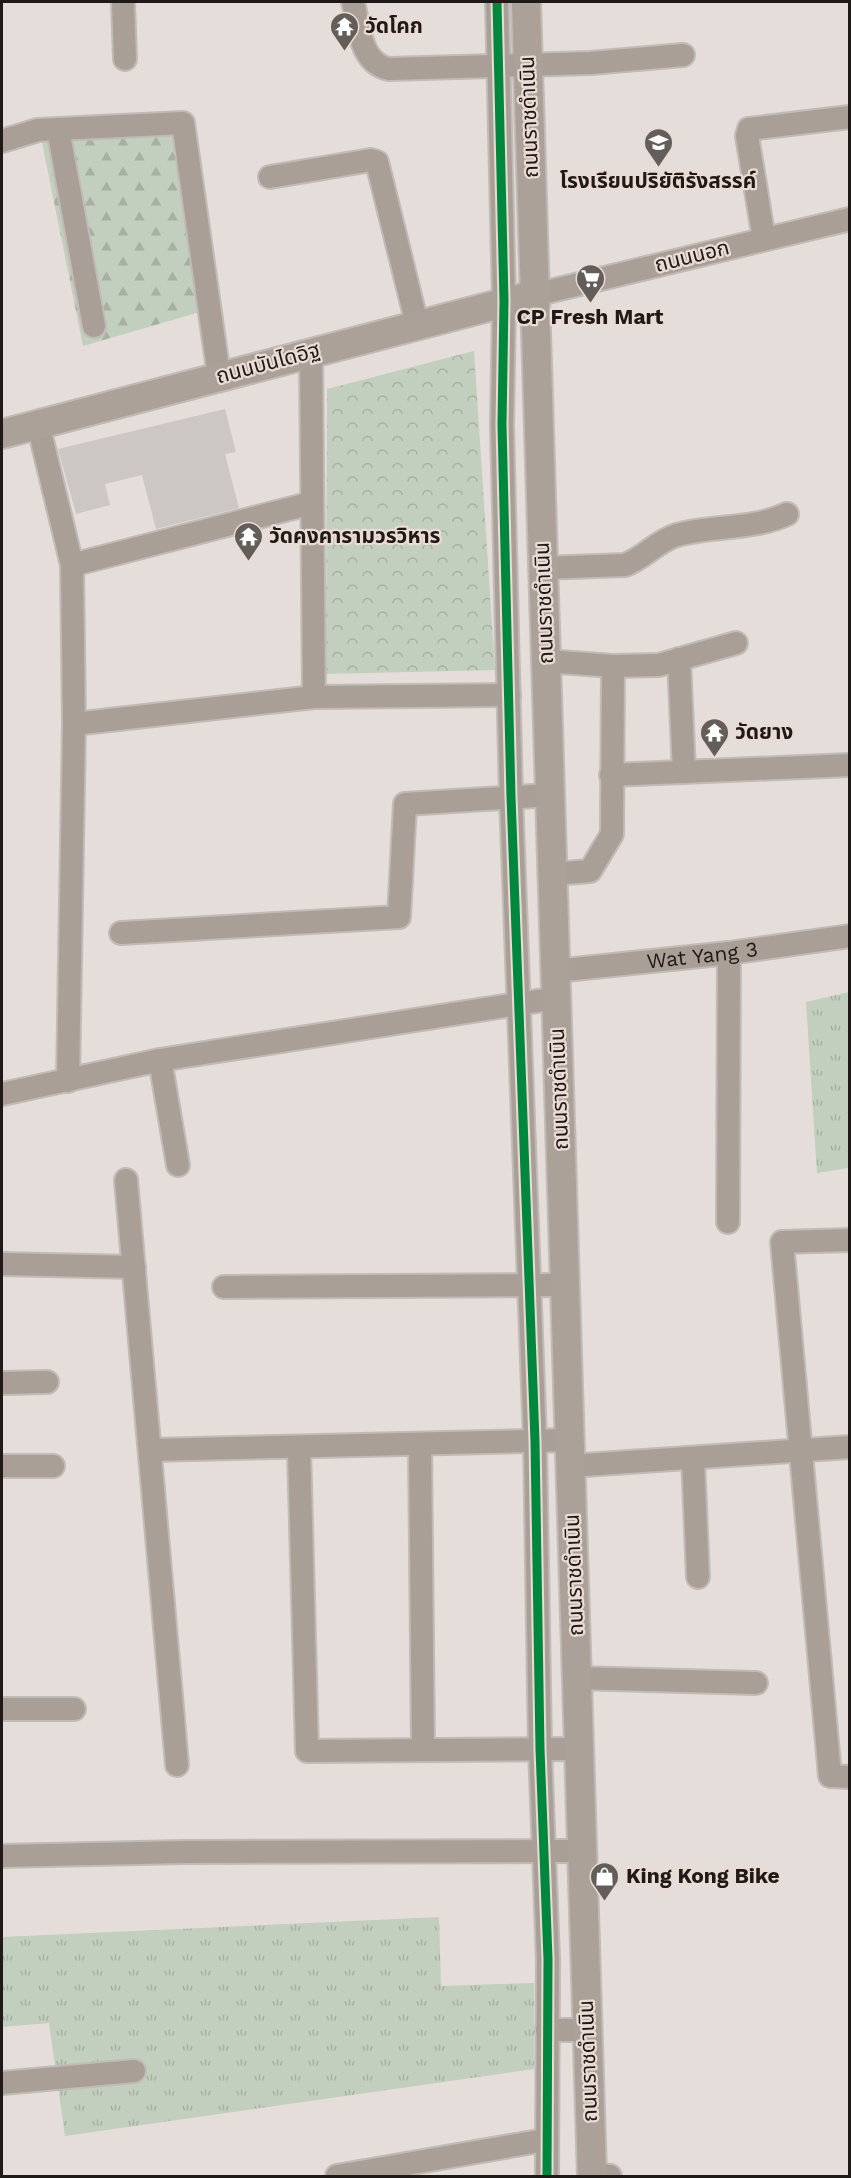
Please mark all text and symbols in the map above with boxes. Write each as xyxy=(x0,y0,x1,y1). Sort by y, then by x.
temple icon: วัดโคก xyxy=(328,10,360,52)
place label: วัดโคก xyxy=(365,13,423,38)
street label: ถนนราชดำเนิน xyxy=(514,56,543,178)
school or university icon: โรงเรียนปริยัติรังสรรค์ xyxy=(642,126,674,168)
place label: โรงเรียนปริยัติรังสรรค์ xyxy=(560,168,756,193)
street label: ถนนนอก xyxy=(652,234,732,277)
supermarket icon: CP Fresh Mart xyxy=(574,262,606,304)
place label: CP Fresh Mart xyxy=(516,304,664,329)
street label: ถนนบันไดอิฐ xyxy=(213,337,323,388)
temple icon: วัดคงคารามวรวิหาร xyxy=(232,520,264,562)
place label: วัดคงคารามวรวิหาร xyxy=(269,523,441,548)
street label: ถนนราชดำเนิน xyxy=(529,542,558,664)
temple icon: วัดยาง xyxy=(698,716,730,758)
place label: วัดยาง xyxy=(735,719,793,744)
street label: Wat Yang 3 xyxy=(645,936,759,973)
street label: ถนนราชดำเนิน xyxy=(544,1028,573,1150)
street label: ถนนราชดำเนิน xyxy=(559,1514,588,1636)
shop icon: King Kong Bike xyxy=(589,1860,621,1902)
place label: King Kong Bike xyxy=(626,1863,780,1888)
street label: ถนนราชดำเนิน xyxy=(573,2000,602,2122)

